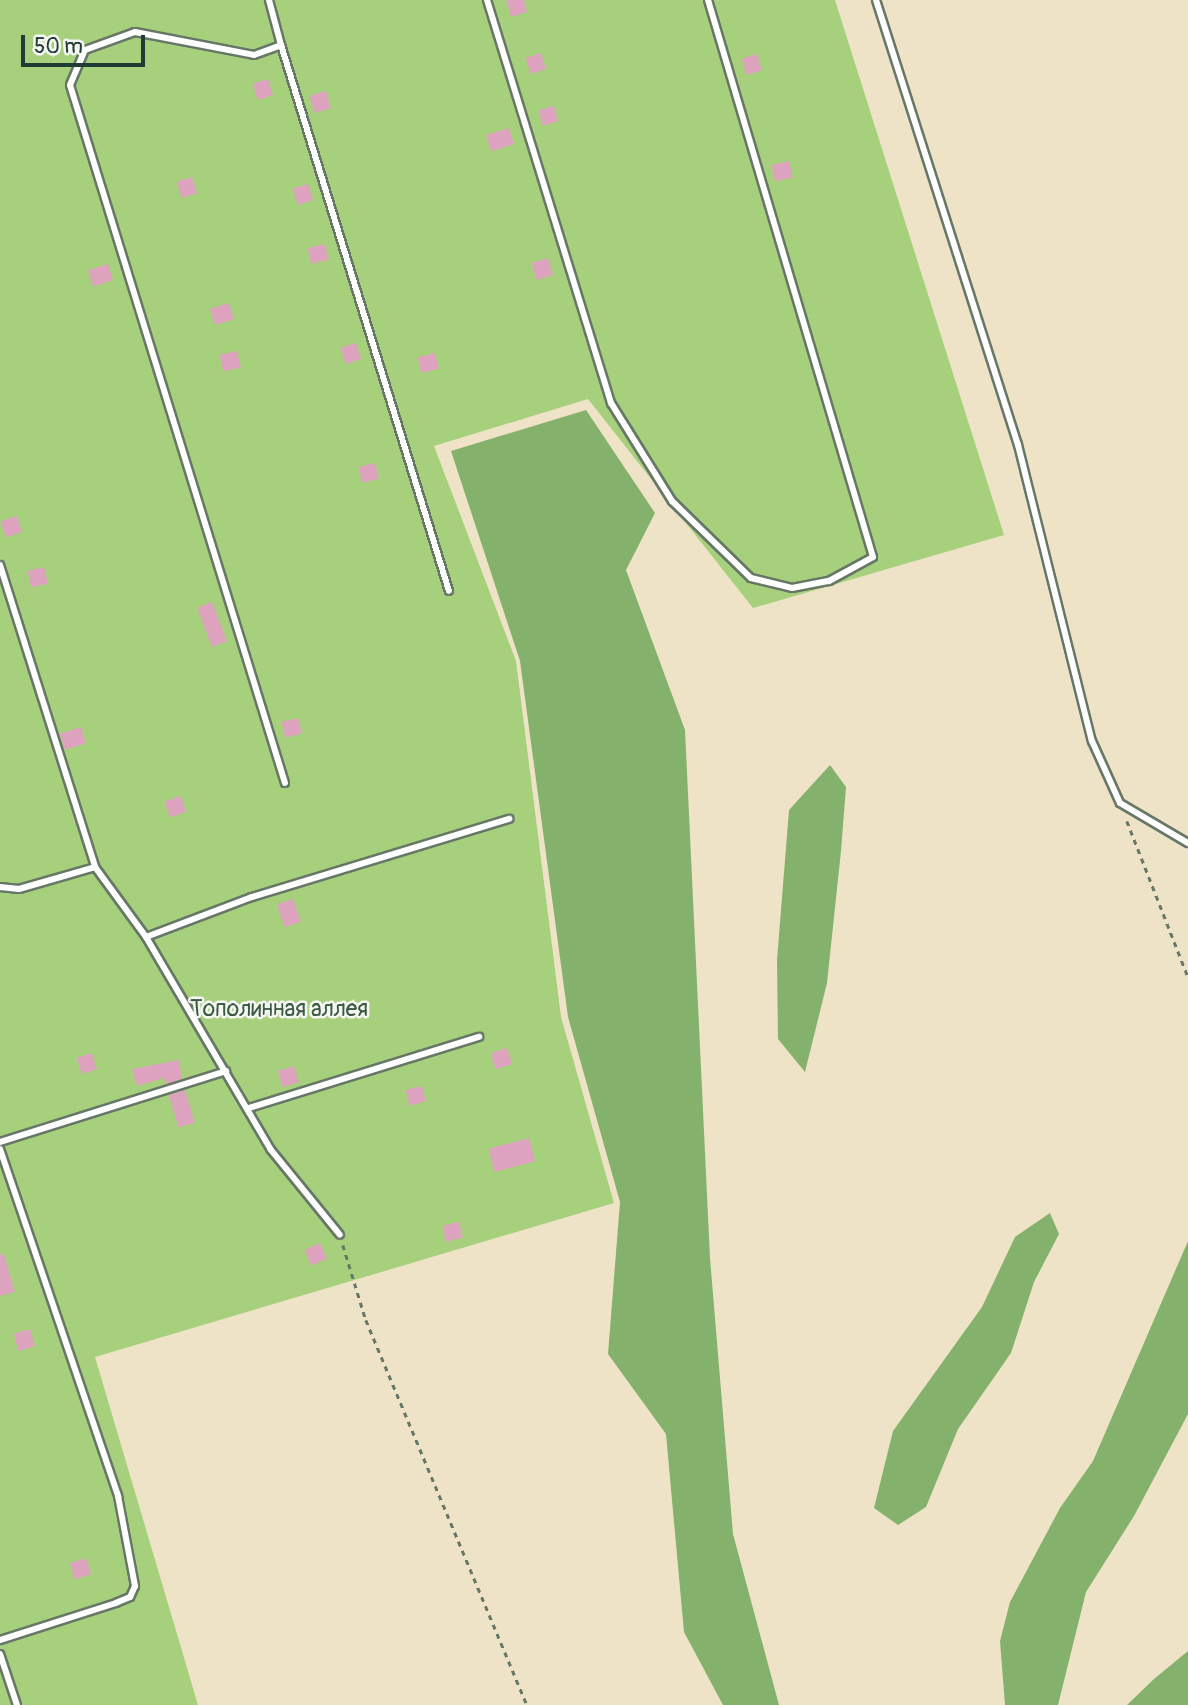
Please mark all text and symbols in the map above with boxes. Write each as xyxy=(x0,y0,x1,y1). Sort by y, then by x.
scale bar xyxy=(24,21,149,65)
text: 50 m xyxy=(34,33,83,60)
park label: Тополинная аллея xyxy=(190,995,368,1023)

